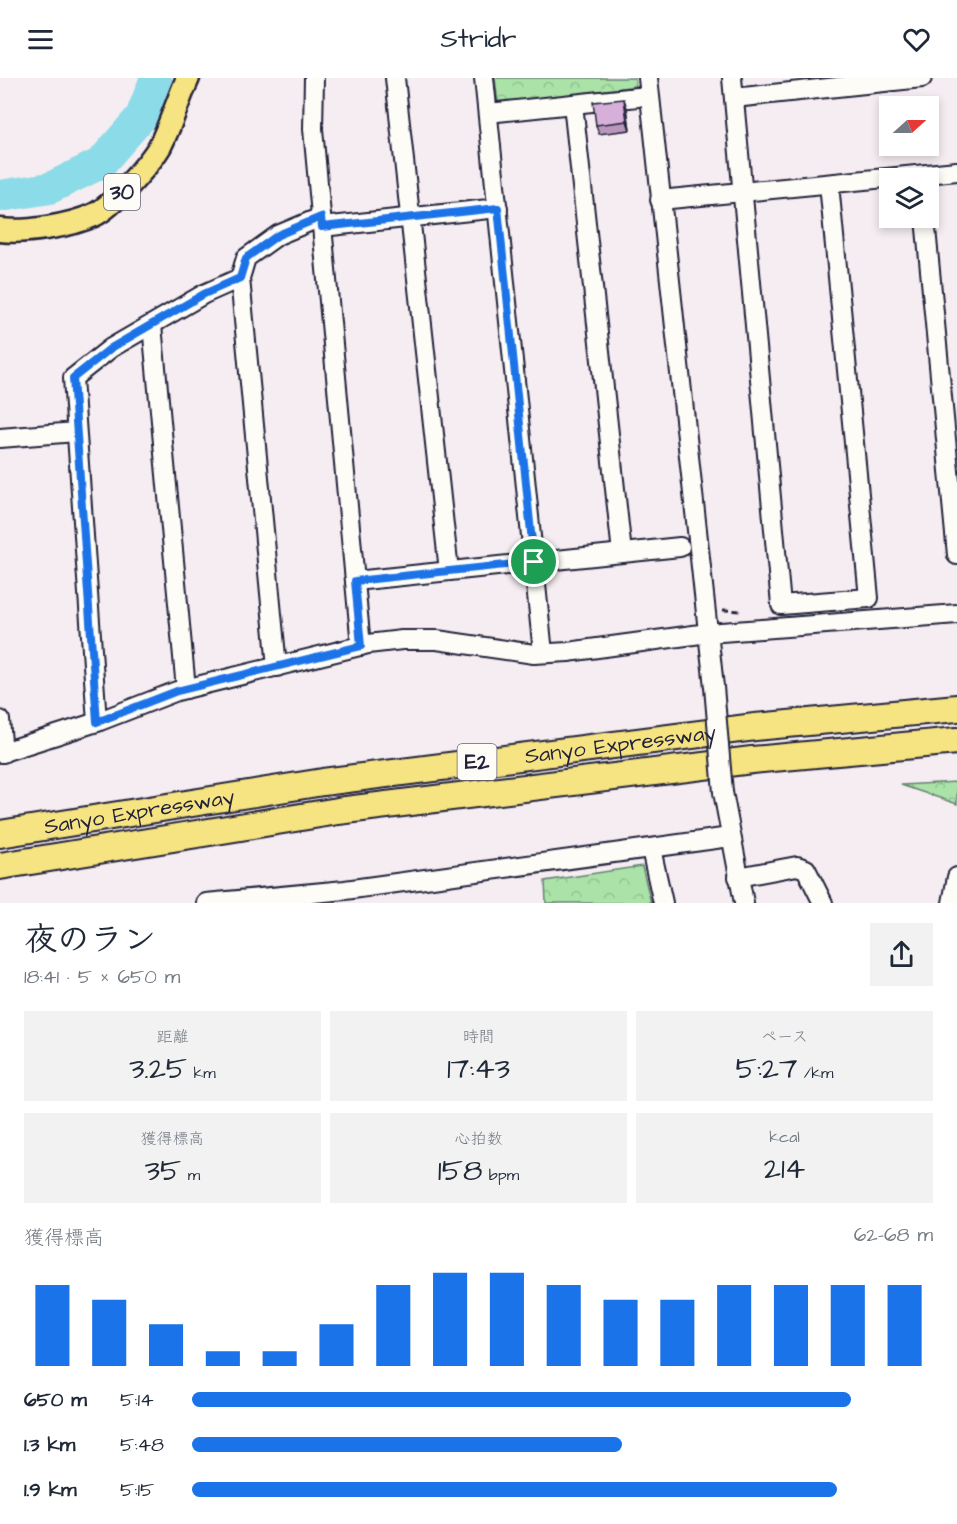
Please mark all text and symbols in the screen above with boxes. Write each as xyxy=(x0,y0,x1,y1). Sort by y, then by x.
text: Stridr xyxy=(441,20,517,58)
icon: menu xyxy=(24,23,57,56)
icon: heart xyxy=(900,23,933,56)
north arrow xyxy=(879,96,939,156)
map controls xyxy=(879,96,939,228)
button: layers xyxy=(879,168,939,228)
road number: 30 xyxy=(104,174,140,210)
pin xyxy=(508,536,559,587)
icon: arrive xyxy=(517,545,550,578)
street label: Sanyo Expressway xyxy=(523,717,718,772)
road number: E2 xyxy=(458,744,496,780)
street label: Sanyo Expressway xyxy=(42,781,237,842)
text: 夜のラン xyxy=(24,917,156,963)
button: share xyxy=(870,923,933,986)
text: 18:41 · 5 × 650 m xyxy=(24,963,180,991)
text: 距離 xyxy=(156,1026,189,1048)
text: 時間 xyxy=(462,1026,495,1048)
text: ペース xyxy=(761,1026,808,1048)
text: 3.25 xyxy=(129,1048,187,1090)
text: 17:43 xyxy=(447,1048,510,1090)
text: 5:27 xyxy=(736,1048,797,1090)
text: km xyxy=(187,1062,216,1084)
text: /km xyxy=(797,1062,833,1084)
text: kcal xyxy=(769,1126,800,1148)
text: 獲得標高 xyxy=(140,1128,205,1150)
text: 心拍数 xyxy=(454,1128,503,1150)
text: 214 xyxy=(764,1148,805,1190)
text: 35 xyxy=(145,1150,181,1192)
text: 158 xyxy=(438,1150,482,1192)
text: m xyxy=(181,1164,200,1186)
text: bpm xyxy=(482,1164,519,1186)
text: 62–68 m xyxy=(854,1221,933,1249)
text: 獲得標高 xyxy=(24,1224,104,1252)
text: 650 m xyxy=(24,1386,87,1414)
text: 5:14 xyxy=(120,1386,154,1414)
text: 1.3 km xyxy=(24,1431,75,1459)
text: 5:48 xyxy=(120,1431,164,1459)
text: 1.9 km xyxy=(24,1476,77,1504)
text: 5:15 xyxy=(120,1476,154,1504)

